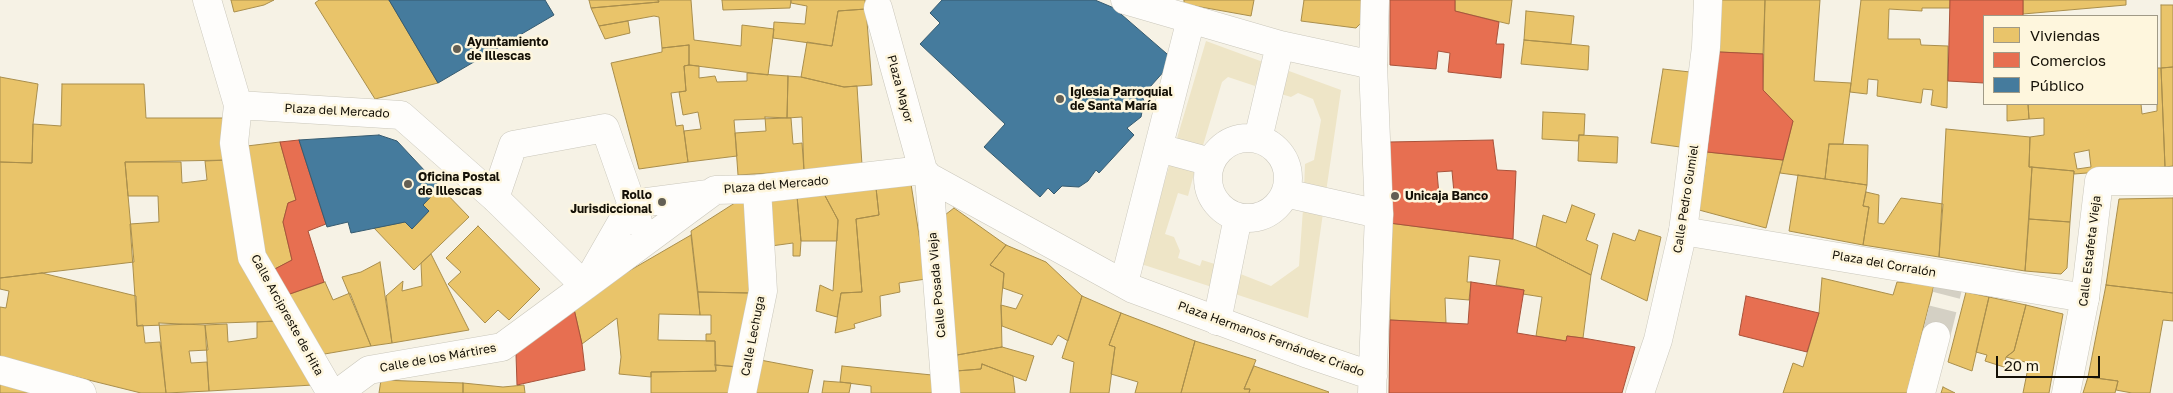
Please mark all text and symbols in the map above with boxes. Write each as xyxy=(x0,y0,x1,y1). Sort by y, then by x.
legend xyxy=(1983,15,2158,105)
text: Viviendas xyxy=(2030,26,2100,44)
place label: Ayuntamiento de Illescas xyxy=(467,35,548,63)
marker: Ayuntamiento de Illescas xyxy=(451,43,463,55)
text: Comercios xyxy=(2030,51,2106,69)
street label: Plaza Mayor xyxy=(884,54,916,124)
text: Público xyxy=(2030,76,2084,94)
place label: Iglesia Parroquial de Santa María xyxy=(1070,85,1172,113)
marker: Iglesia Parroquial de Santa María xyxy=(1054,93,1066,105)
street label: Plaza del Mercado xyxy=(284,101,390,121)
street label: Calle Pedro Gumiel xyxy=(1670,144,1702,254)
place label: Oficina Postal de Illescas xyxy=(418,170,500,198)
street label: Plaza del Mercado xyxy=(723,173,829,197)
marker: Oficina Postal de Illescas xyxy=(402,178,414,190)
place label: Rollo Jurisdiccional xyxy=(570,188,652,216)
place label: Unicaja Banco xyxy=(1405,189,1488,203)
marker: Unicaja Banco xyxy=(1389,190,1401,202)
street label: Calle Estafeta Vieja xyxy=(2076,195,2104,307)
marker: Rollo Jurisdiccional xyxy=(656,196,668,208)
street label: Calle Posada Vieja xyxy=(925,232,949,338)
street label: Plaza del Corralón xyxy=(1831,248,1937,280)
street label: Calle Arcipreste de Hita xyxy=(248,252,326,378)
street label: Calle Lechuga xyxy=(738,295,768,377)
street label: Plaza Hermanos Fernández Criado xyxy=(1176,298,1366,380)
street label: Calle de los Mártires xyxy=(379,341,497,375)
scale bar xyxy=(1998,346,2102,378)
text: 20 m xyxy=(2004,356,2039,374)

